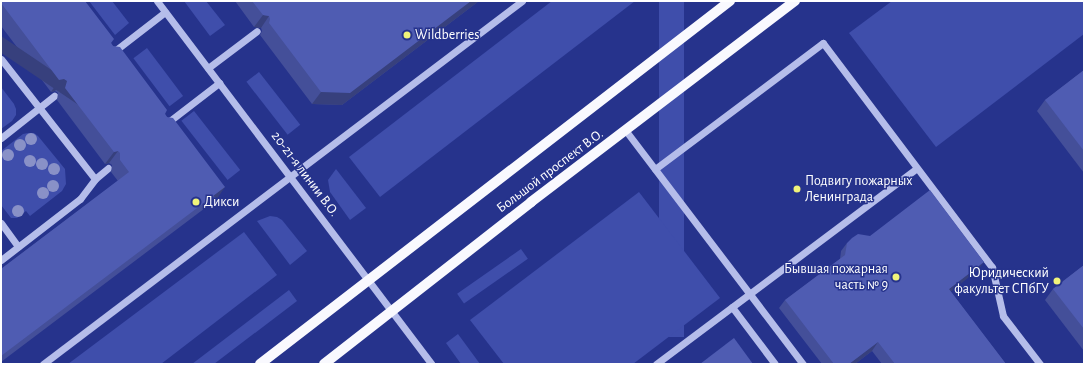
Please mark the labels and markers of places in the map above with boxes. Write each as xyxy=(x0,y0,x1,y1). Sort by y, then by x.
place label: Wildberries xyxy=(415,27,479,43)
marker: Wildberries xyxy=(402,30,412,40)
place label: Подвигу пожарных Ленинграда xyxy=(805,173,912,206)
marker: Подвигу пожарных Ленинграда xyxy=(792,184,802,194)
place label: Дикси xyxy=(204,194,239,210)
marker: Дикси xyxy=(191,197,201,207)
place label: Бывшая пожарная часть № 9 xyxy=(784,261,888,294)
place label: Юридический факультет СПбГУ xyxy=(954,265,1049,298)
marker: Бывшая пожарная часть № 9 xyxy=(891,272,901,282)
marker: Юридический факультет СПбГУ xyxy=(1052,276,1062,286)

